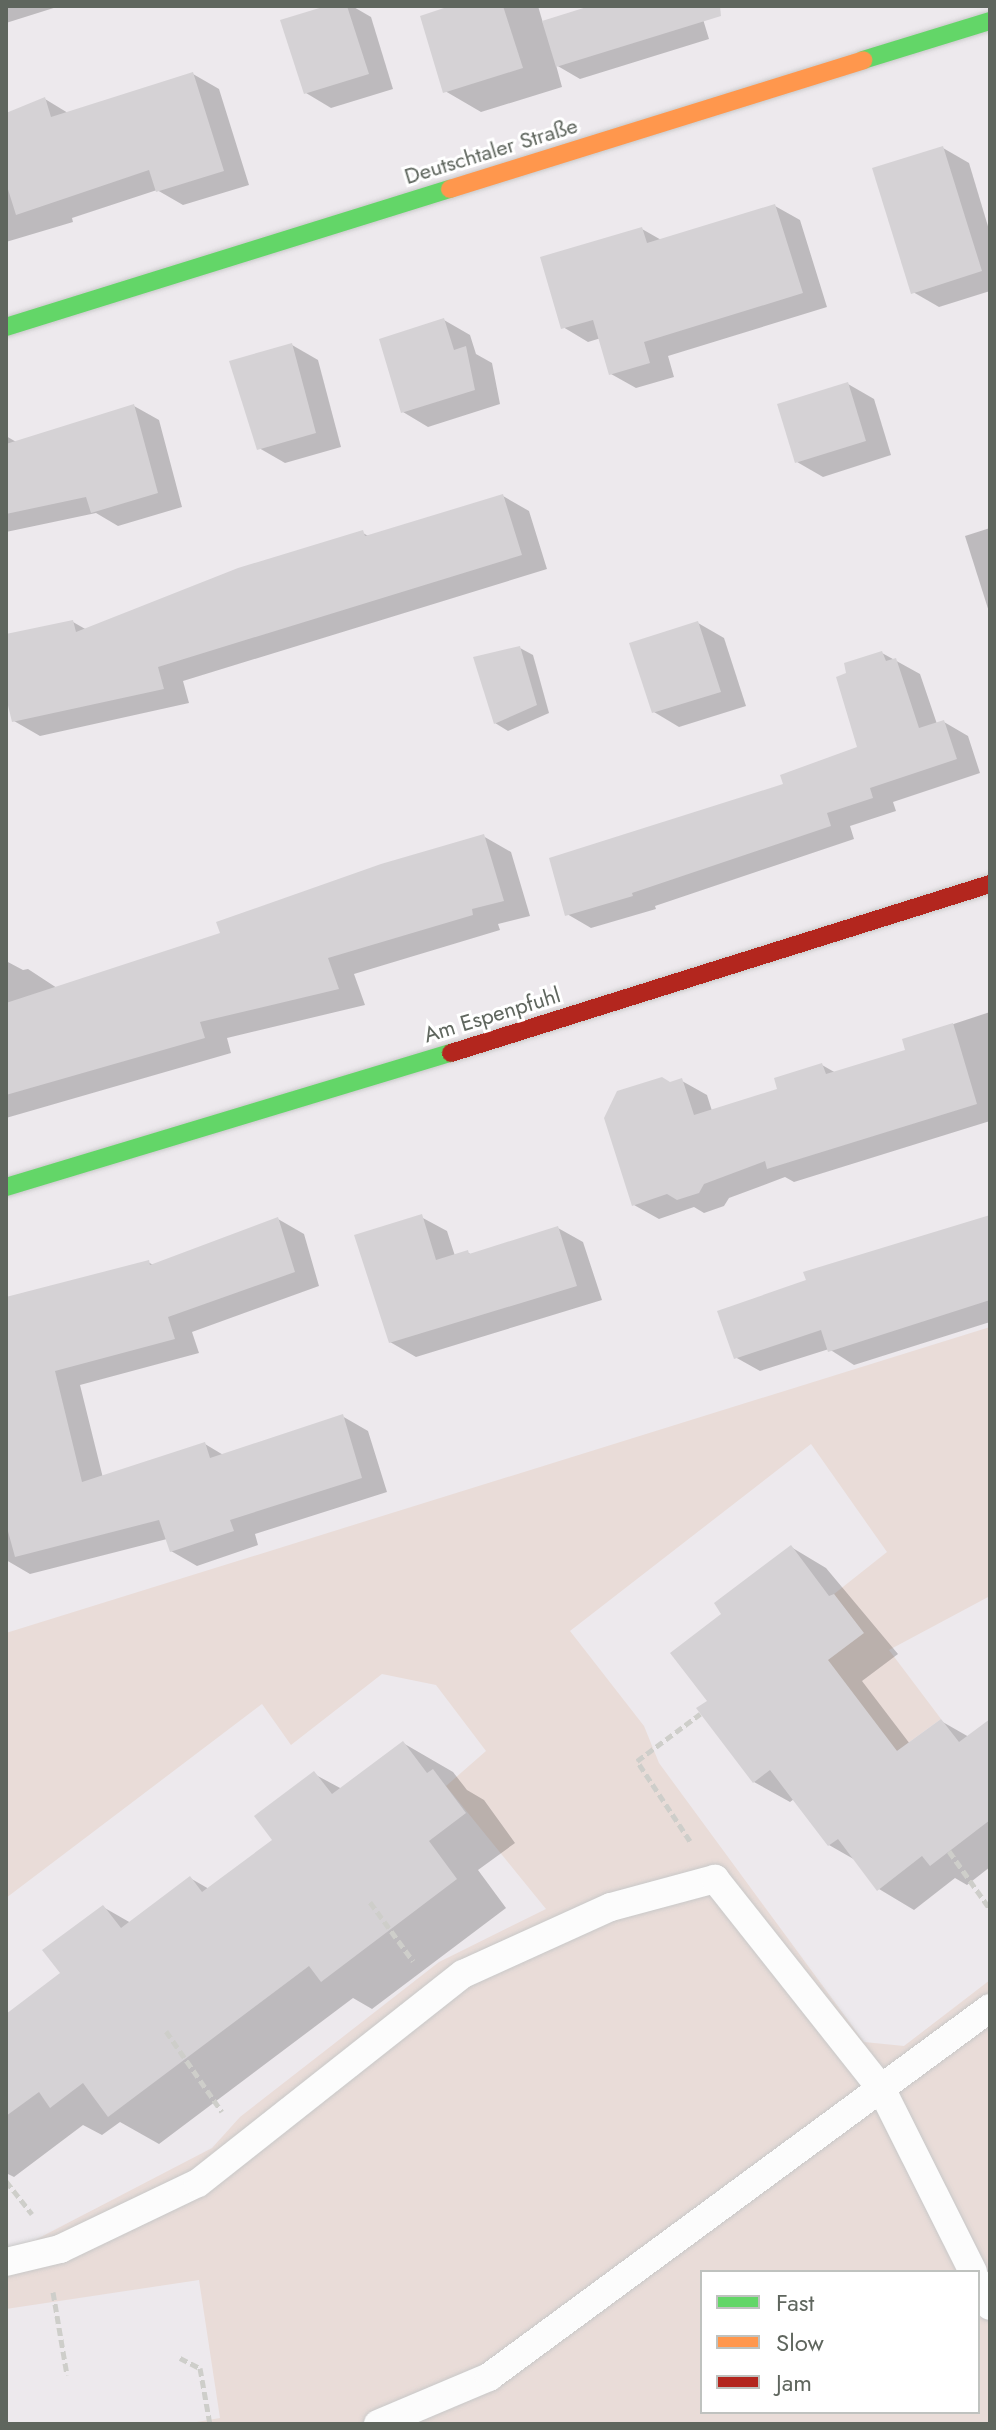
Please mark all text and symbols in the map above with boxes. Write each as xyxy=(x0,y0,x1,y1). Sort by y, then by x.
street label: Deutschtaler Straße xyxy=(401,112,581,190)
street label: Am Espenpfuhl xyxy=(420,982,564,1048)
legend xyxy=(700,2270,980,2414)
text: Fast xyxy=(776,2285,814,2320)
text: Slow xyxy=(776,2325,824,2360)
text: Jam xyxy=(776,2365,812,2400)

